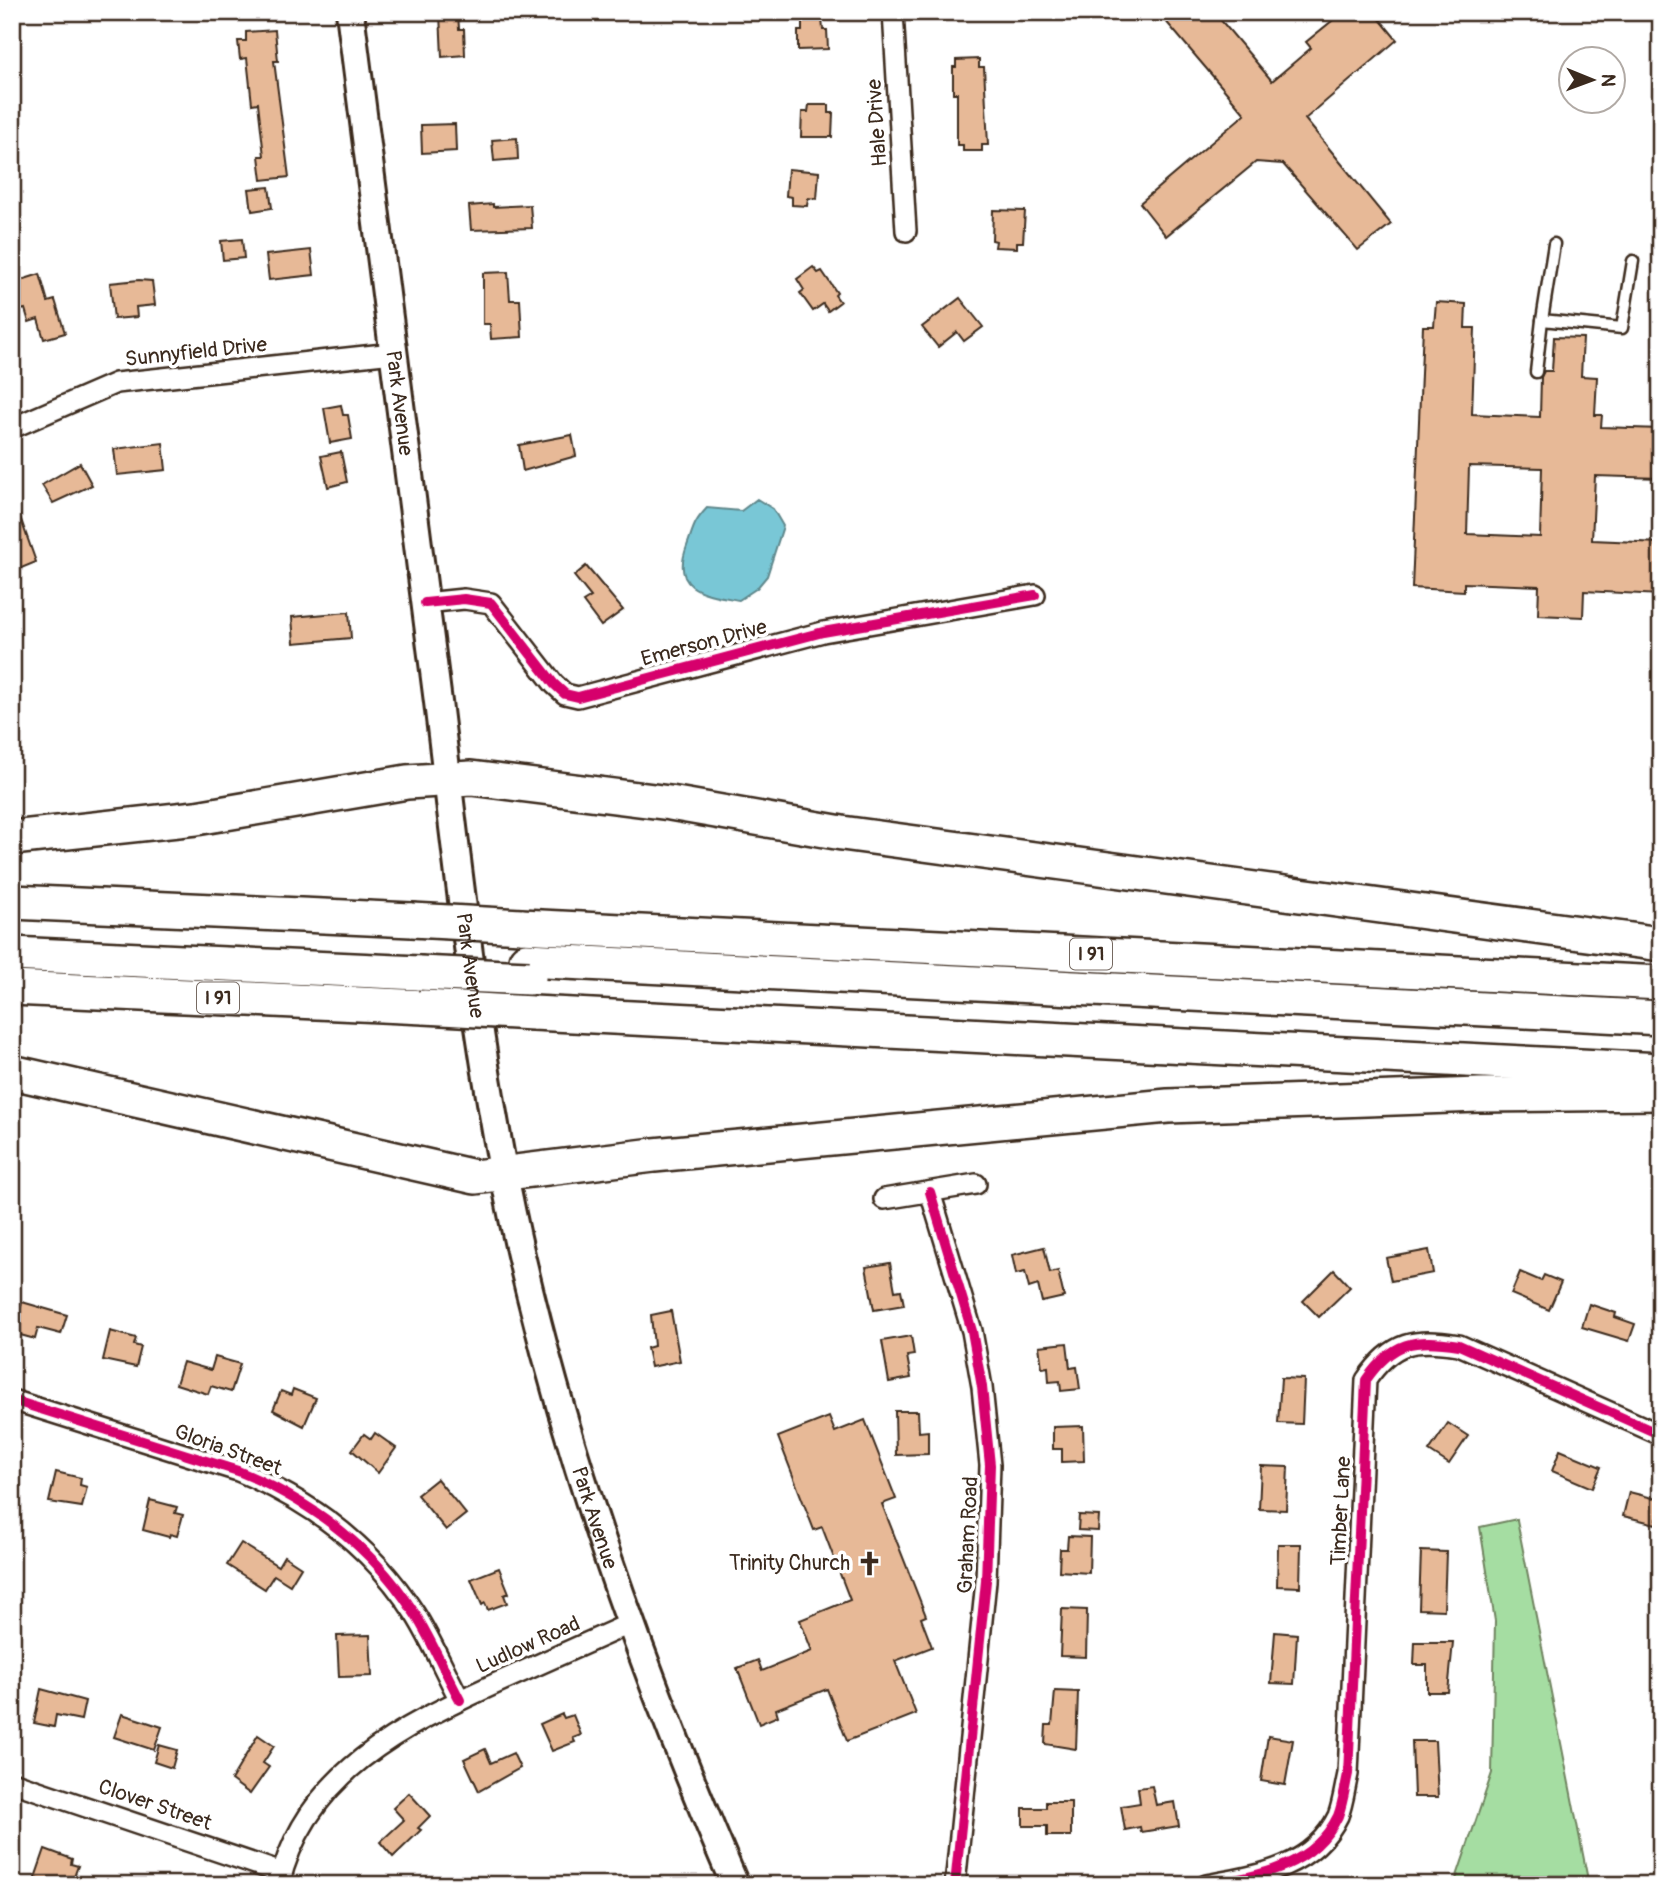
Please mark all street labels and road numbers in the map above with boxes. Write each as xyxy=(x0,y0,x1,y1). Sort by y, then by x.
street label: Hale Drive xyxy=(860,78,894,168)
street label: Sunnyfield Drive xyxy=(124,331,269,373)
street label: Park Avenue xyxy=(380,349,420,458)
street label: Emerson Drive xyxy=(638,613,770,673)
street label: Park Avenue xyxy=(450,911,491,1020)
road number: I 91 xyxy=(1070,938,1112,970)
road number: I 91 xyxy=(197,982,239,1014)
street label: Gloria Street xyxy=(171,1418,286,1482)
street label: Timber Lane xyxy=(1325,1455,1357,1566)
street label: Park Avenue xyxy=(566,1463,624,1573)
street label: Graham Road xyxy=(951,1476,985,1594)
street label: Ludlow Road xyxy=(472,1610,584,1680)
street label: Clover Street xyxy=(95,1773,216,1837)

